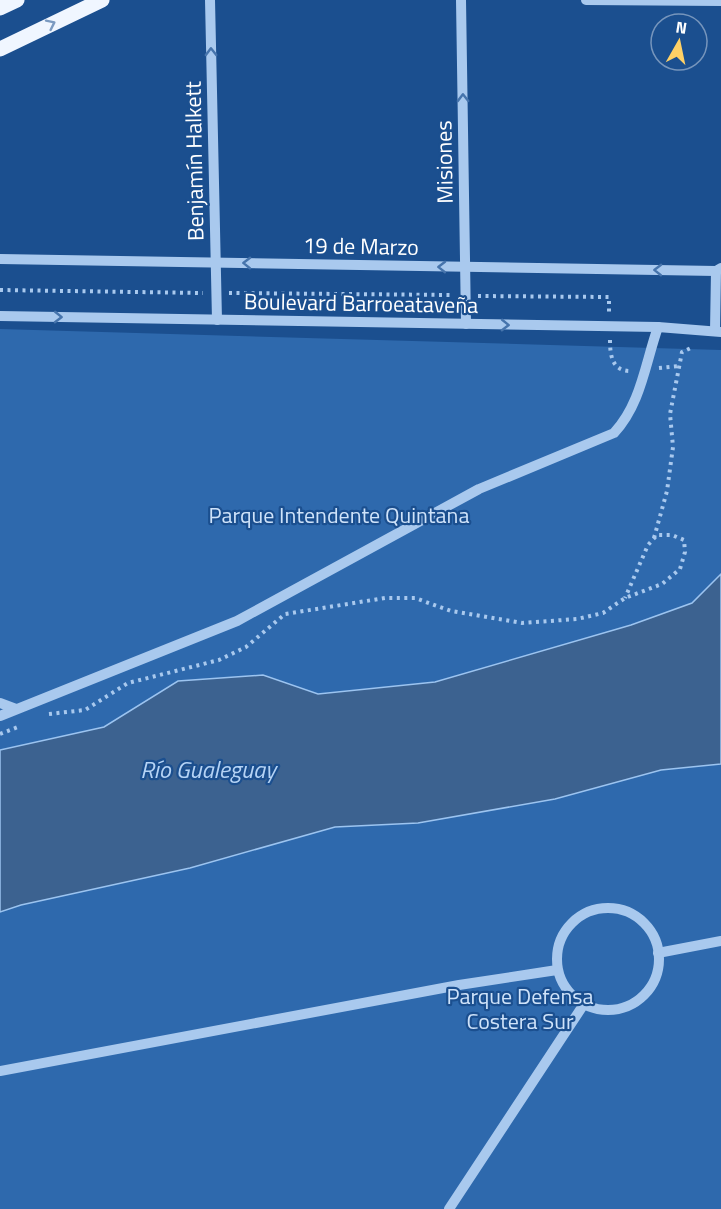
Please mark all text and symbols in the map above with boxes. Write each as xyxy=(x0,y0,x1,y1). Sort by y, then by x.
north arrow xyxy=(649,12,709,72)
text: N xyxy=(674,14,689,40)
one-way arrow xyxy=(45,20,56,32)
one-way arrow xyxy=(205,47,218,56)
street label: Benjamín Halkett xyxy=(176,81,212,241)
one-way arrow xyxy=(457,93,469,102)
street label: Misiones xyxy=(426,120,462,204)
street label: 19 de Marzo xyxy=(303,228,419,264)
one-way arrow xyxy=(242,257,251,270)
one-way arrow xyxy=(437,261,446,273)
one-way arrow xyxy=(653,264,662,277)
street label: Boulevard Barroeataveña xyxy=(244,284,478,322)
one-way arrow xyxy=(54,311,63,324)
one-way arrow xyxy=(501,319,510,331)
park label: Parque Intendente Quintana xyxy=(209,498,469,532)
water label: Río Gualeguay xyxy=(140,751,279,787)
park label: Parque Defensa Costera Sur xyxy=(446,979,594,1038)

